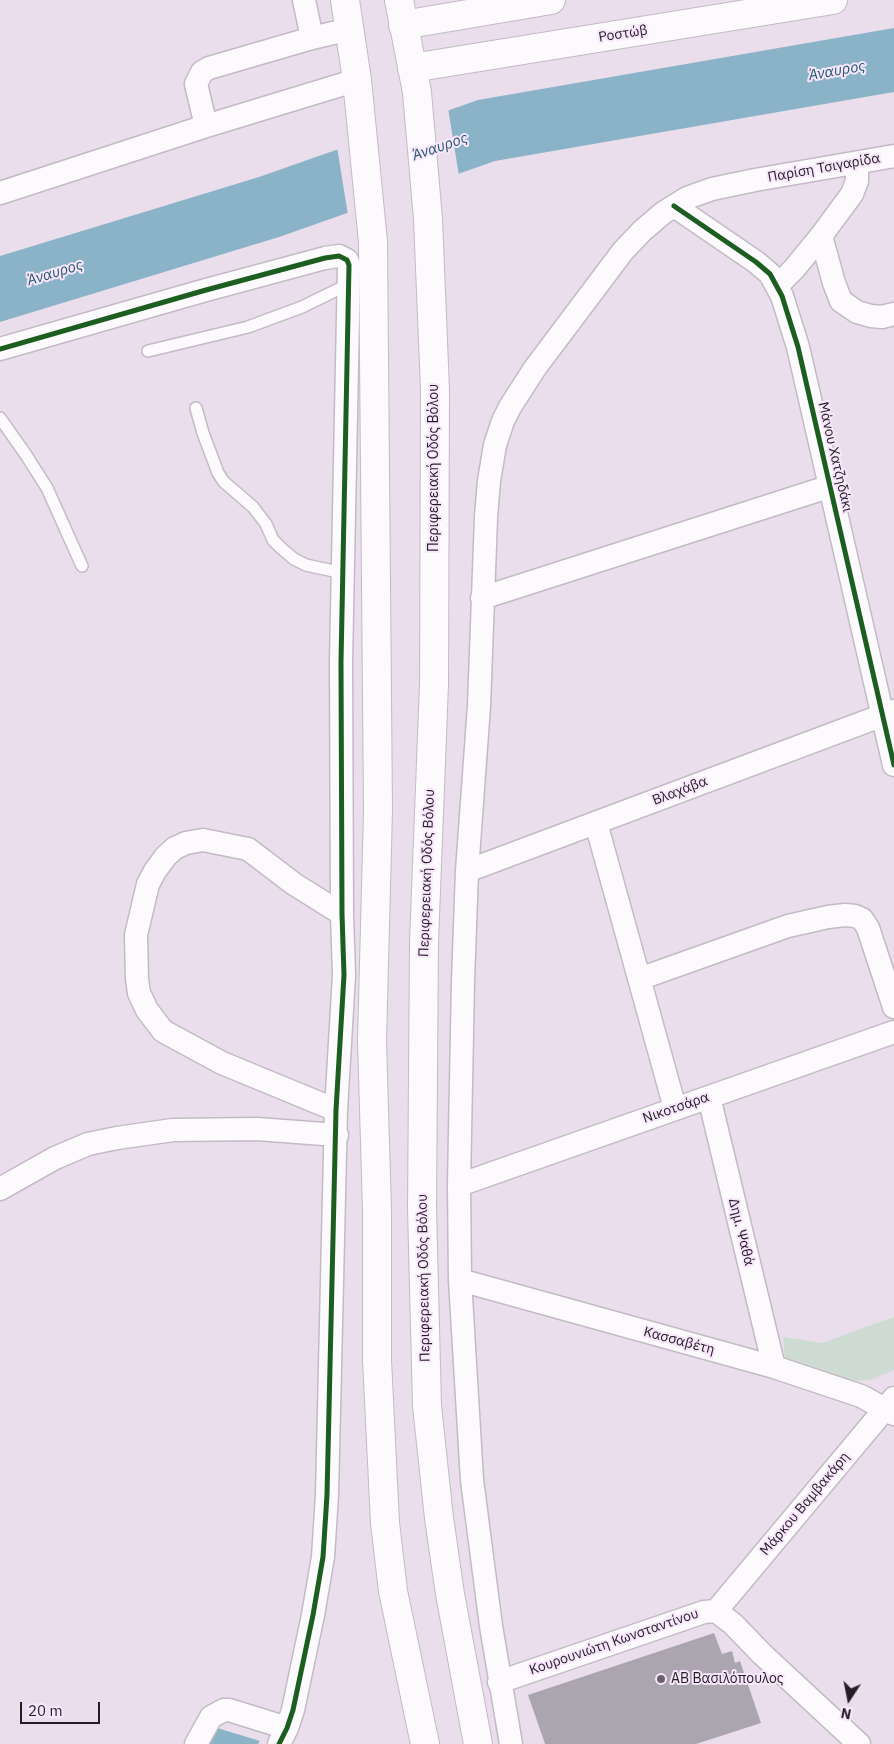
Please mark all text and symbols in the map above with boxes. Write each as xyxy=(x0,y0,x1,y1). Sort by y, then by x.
street label: Ροστώβ xyxy=(597,22,649,46)
water label: Άναυρος xyxy=(807,57,867,85)
water label: Άναυρος xyxy=(410,129,470,165)
street label: Παρίση Τσιγαρίδα xyxy=(766,150,882,186)
water label: Άναυρος xyxy=(25,256,85,290)
street label: Περιφερειακή Οδός Βόλου xyxy=(426,384,442,552)
street label: Μάνου Χατζηδάκι xyxy=(814,400,856,514)
street label: Βλαχάβα xyxy=(650,773,710,809)
street label: Περιφερειακή Οδός Βόλου xyxy=(416,789,438,957)
street label: Νικοτσάρα xyxy=(641,1089,711,1127)
street label: Περιφερειακή Οδός Βόλου xyxy=(414,1194,434,1362)
street label: Δημ. Ψαθά xyxy=(725,1197,757,1267)
street label: Κασσαβέτη xyxy=(642,1323,716,1359)
street label: Μάρκου Βαμβακάρη xyxy=(757,1449,853,1559)
street label: Κουρουνιώτη Κωνσταντίνου xyxy=(527,1605,701,1679)
place label: ΑΒ Βασιλόπουλος xyxy=(671,1671,784,1687)
marker: ΑΒ Βασιλόπουλος xyxy=(655,1673,667,1685)
north arrow xyxy=(824,1674,874,1724)
scale bar xyxy=(22,1692,102,1724)
text: 20 m xyxy=(28,1701,63,1720)
text: N xyxy=(839,1704,853,1724)

